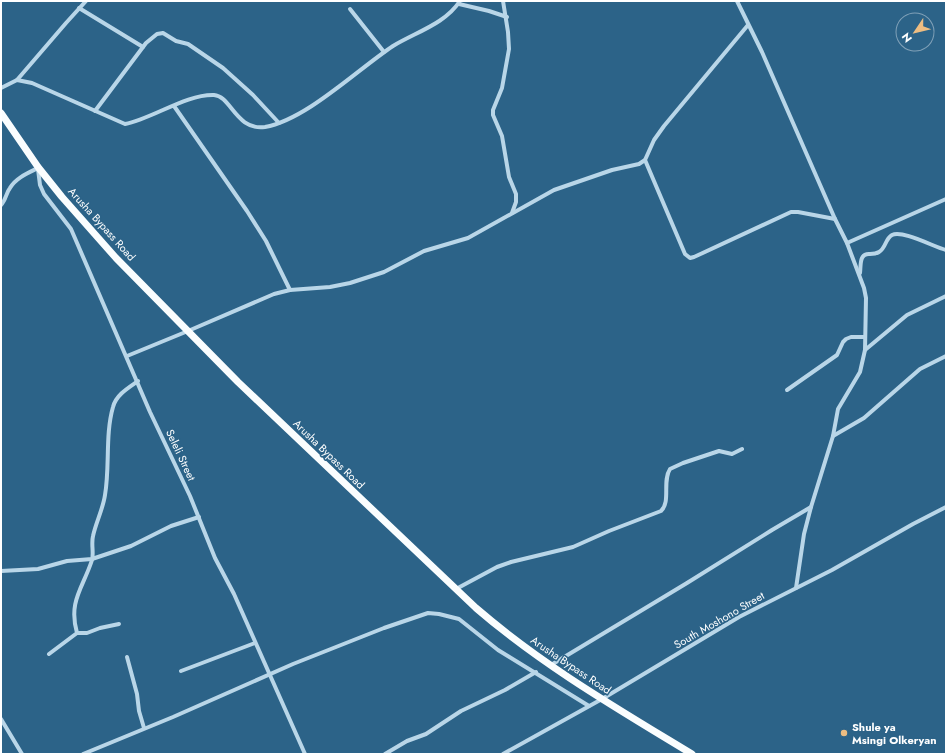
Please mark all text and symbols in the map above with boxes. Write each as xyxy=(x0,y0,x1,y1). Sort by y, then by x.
north arrow xyxy=(895,12,935,52)
text: N xyxy=(898,30,916,46)
street label: Arusha Bypass Road xyxy=(65,184,139,264)
street label: Arusha Bypass Road xyxy=(290,416,368,492)
street label: Seleli Street xyxy=(162,427,200,484)
street label: South Moshono Street xyxy=(671,587,767,652)
street label: Arusha Bypass Road xyxy=(528,632,614,698)
place label: Shule ya Msingi Olkeryan xyxy=(852,719,937,748)
marker: Shule ya Msingi Olkeryan xyxy=(839,728,849,738)

